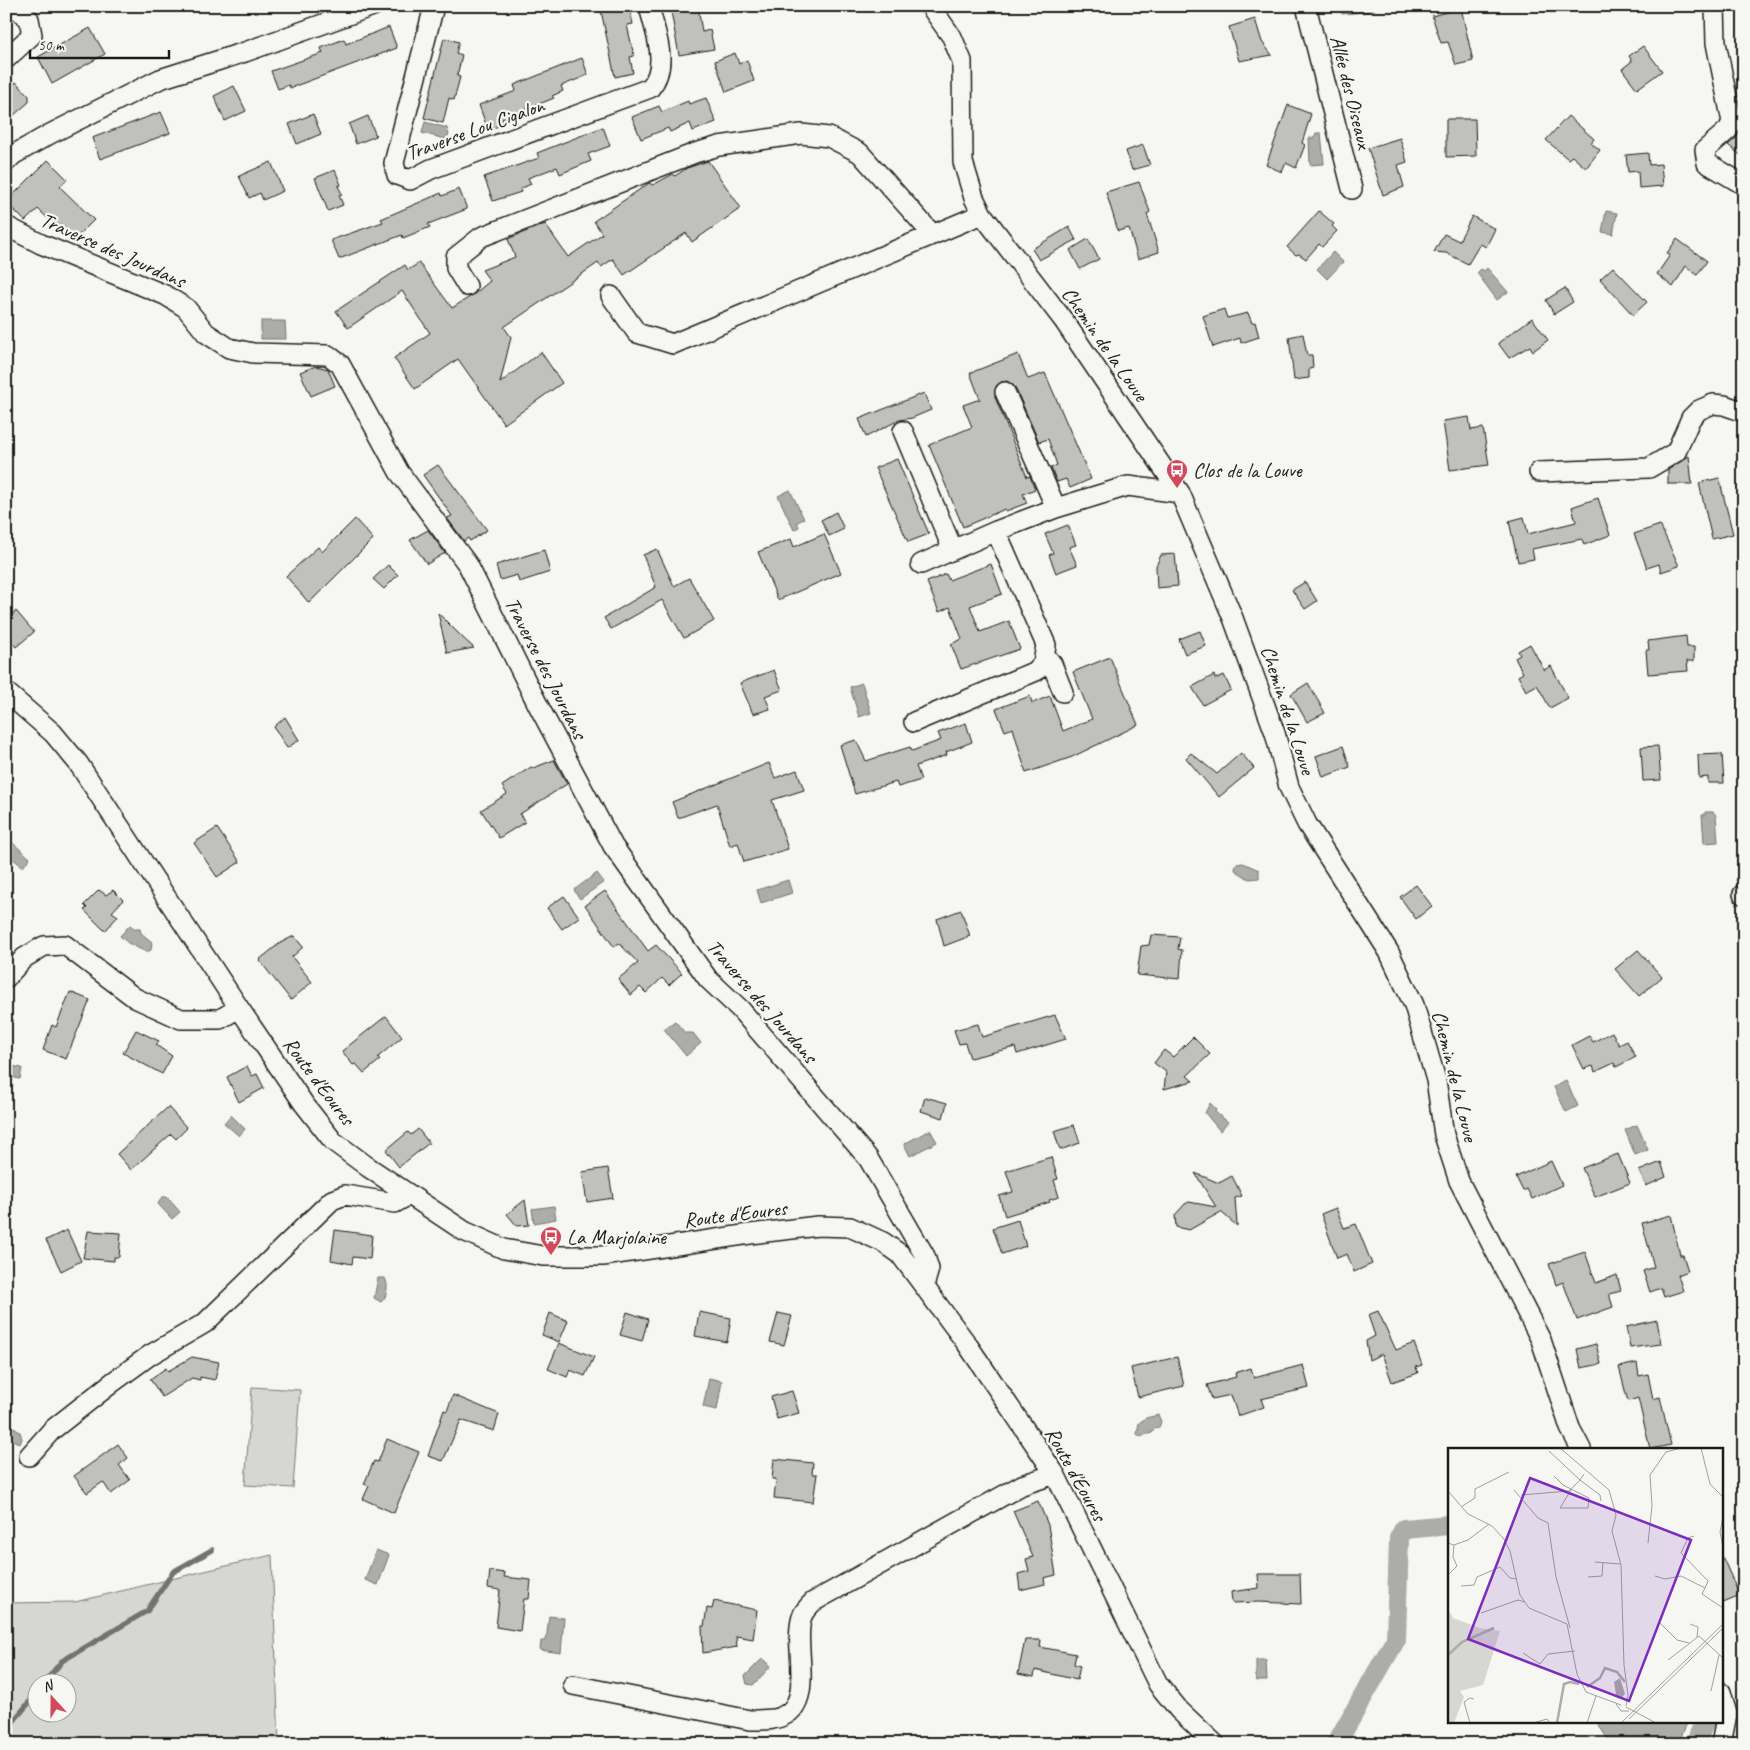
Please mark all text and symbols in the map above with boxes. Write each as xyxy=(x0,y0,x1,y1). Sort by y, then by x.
scale bar xyxy=(30,28,169,60)
street label: Allée des Oiseaux xyxy=(1324,33,1378,153)
text: 50 m xyxy=(38,36,65,55)
street label: Traverse Lou Cigalon xyxy=(402,91,549,166)
street label: Traverse des Jourdans xyxy=(37,206,191,294)
street label: Chemin de la Louve xyxy=(1056,282,1155,408)
place label: Clos de la Louve xyxy=(1193,457,1303,483)
bus stop icon: Clos de la Louve xyxy=(1165,458,1189,489)
street label: Traverse des Jourdans xyxy=(499,593,594,745)
street label: Chemin de la Louve xyxy=(1255,642,1322,780)
street label: Traverse des Jourdans xyxy=(701,934,824,1070)
street label: Chemin de la Louve xyxy=(1426,1008,1484,1146)
street label: Route d'Eoures xyxy=(277,1032,362,1132)
street label: Route d'Eoures xyxy=(682,1195,790,1233)
place label: La Marjolaine xyxy=(567,1224,667,1250)
bus stop icon: La Marjolaine xyxy=(539,1225,563,1256)
street label: Route d'Eoures xyxy=(1040,1422,1113,1527)
inset map xyxy=(1448,1448,1722,1722)
north arrow xyxy=(28,1672,78,1722)
text: N xyxy=(40,1676,57,1696)

